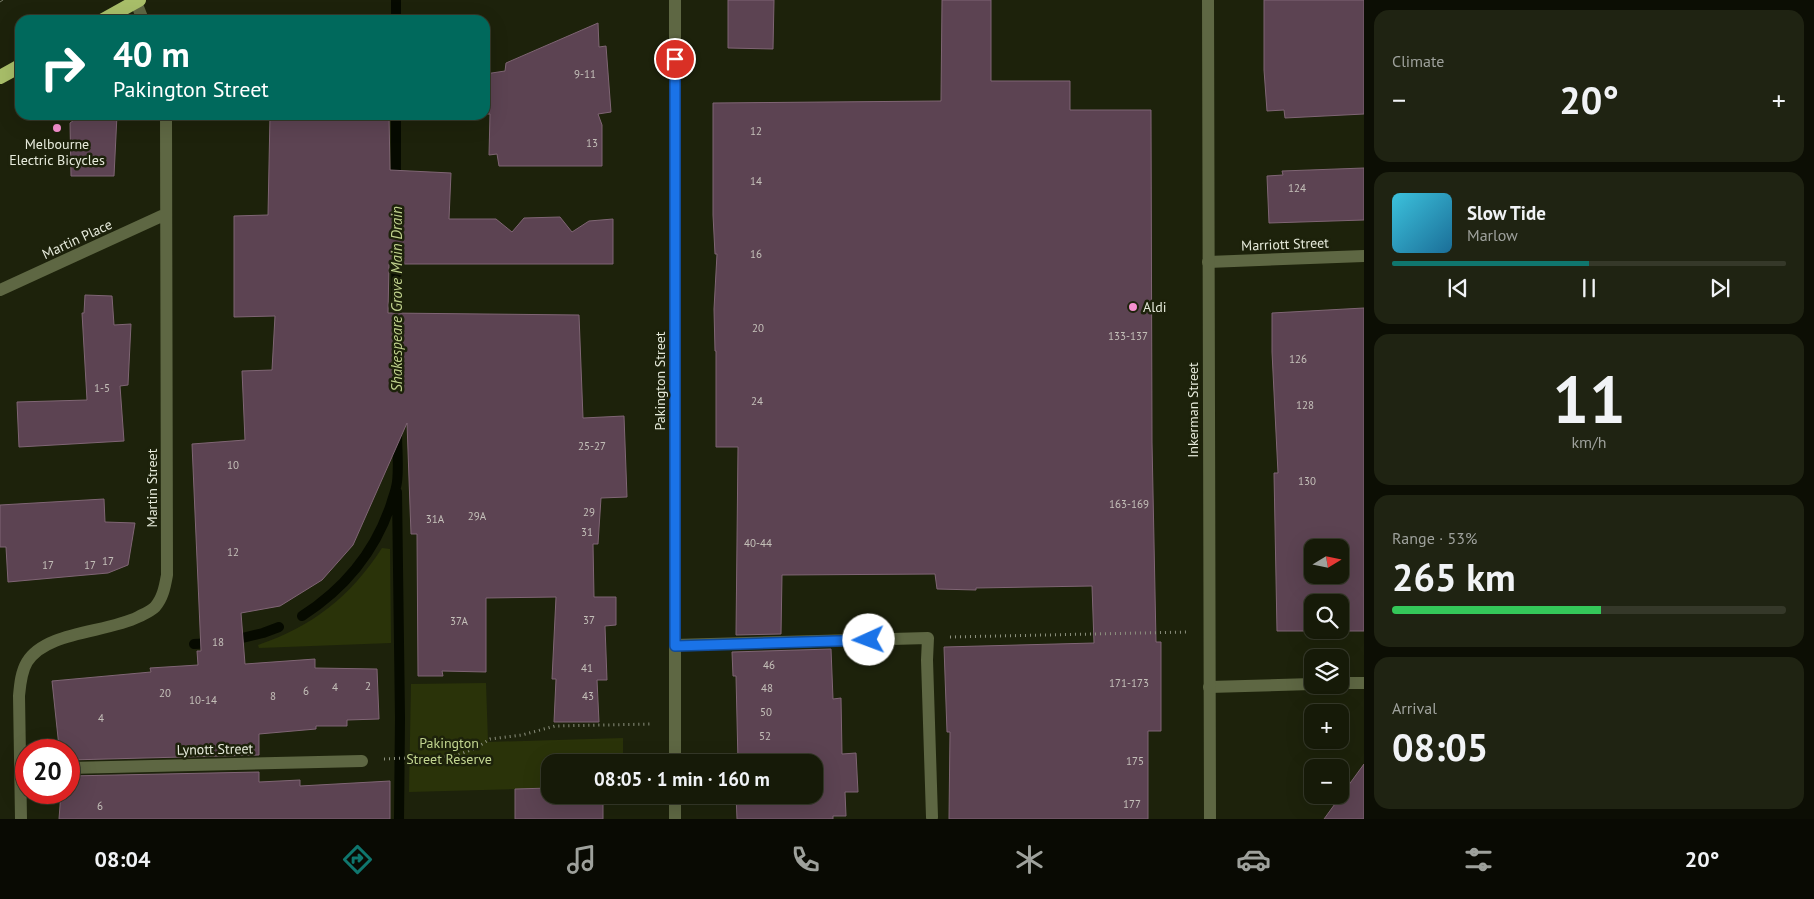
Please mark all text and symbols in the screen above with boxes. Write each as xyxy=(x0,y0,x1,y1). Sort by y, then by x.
text: 40 m xyxy=(113,31,190,77)
icon: right xyxy=(30,35,95,100)
pin xyxy=(654,38,696,80)
icon: arrive xyxy=(661,45,689,73)
text: Climate xyxy=(1392,51,1444,71)
house number: 9-11 xyxy=(574,67,596,81)
text: Pakington Street xyxy=(113,75,269,103)
text: 20° xyxy=(1559,75,1619,124)
text: − xyxy=(1392,81,1406,118)
text: + xyxy=(1772,81,1786,118)
marker: Melbourne Electric Bicycles xyxy=(51,122,63,134)
house number: 12 xyxy=(750,124,762,138)
place label: Melbourne Electric Bicycles xyxy=(9,135,105,169)
house number: 13 xyxy=(586,136,598,150)
house number: 14 xyxy=(750,174,762,188)
house number: 124 xyxy=(1288,181,1306,195)
text: Slow Tide xyxy=(1467,201,1546,225)
water label: Shakespeare Grove Main Drain xyxy=(387,206,406,392)
street label: Martin Place xyxy=(39,215,115,263)
text: Marlow xyxy=(1467,225,1518,245)
street label: Marriott Street xyxy=(1241,233,1329,255)
house number: 16 xyxy=(750,247,762,261)
icon: previous xyxy=(1444,274,1472,302)
icon: pause xyxy=(1575,274,1603,302)
icon: next xyxy=(1706,274,1734,302)
place label: Aldi xyxy=(1143,298,1167,316)
marker: Aldi xyxy=(1127,301,1139,313)
house number: 20 xyxy=(752,321,764,335)
house number: 133-137 xyxy=(1108,329,1148,343)
street label: Pakington Street xyxy=(651,331,669,431)
house number: 126 xyxy=(1289,352,1307,366)
text: 11 xyxy=(1552,357,1626,441)
street label: Inkerman Street xyxy=(1184,362,1202,458)
house number: 1-5 xyxy=(94,381,110,395)
house number: 24 xyxy=(751,394,763,408)
house number: 128 xyxy=(1296,398,1314,412)
text: km/h xyxy=(1571,432,1607,452)
house number: 25-27 xyxy=(578,439,606,453)
street label: Martin Street xyxy=(143,448,161,527)
house number: 10 xyxy=(227,458,239,472)
house number: 130 xyxy=(1298,474,1316,488)
house number: 163-169 xyxy=(1109,497,1149,511)
house number: 29 xyxy=(583,505,595,519)
house number: 29A xyxy=(468,509,487,523)
house number: 31A xyxy=(426,512,445,526)
house number: 31 xyxy=(581,525,593,539)
text: Range · 53% xyxy=(1392,528,1477,548)
house number: 40-44 xyxy=(744,536,772,550)
north arrow xyxy=(1304,539,1349,584)
map controls xyxy=(1304,539,1349,804)
house number: 12 xyxy=(227,545,239,559)
text: 265 km xyxy=(1392,552,1516,601)
house number: 17 xyxy=(102,554,114,568)
house number: 17 xyxy=(42,558,54,572)
house number: 17 xyxy=(84,558,96,572)
button: search xyxy=(1304,594,1349,639)
house number: 37 xyxy=(583,613,595,627)
position arrow xyxy=(842,613,894,665)
house number: 37A xyxy=(450,614,468,628)
house number: 18 xyxy=(212,635,224,649)
button: layers xyxy=(1304,649,1349,694)
house number: 46 xyxy=(763,658,775,672)
house number: 41 xyxy=(581,661,593,675)
house number: 171-173 xyxy=(1109,676,1149,690)
house number: 2 xyxy=(365,679,371,693)
house number: 4 xyxy=(332,680,338,694)
house number: 48 xyxy=(761,681,773,695)
house number: 6 xyxy=(303,684,309,698)
house number: 20 xyxy=(159,686,171,700)
house number: 8 xyxy=(270,689,276,703)
house number: 43 xyxy=(582,689,594,703)
house number: 10-14 xyxy=(189,693,217,707)
text: Arrival xyxy=(1392,698,1437,718)
button: + xyxy=(1304,704,1349,749)
house number: 50 xyxy=(760,705,772,719)
house number: 4 xyxy=(98,711,104,725)
text: 08:05 xyxy=(1392,722,1488,771)
house number: 52 xyxy=(759,729,771,743)
park label: Pakington Street Reserve xyxy=(406,734,492,768)
speed limit sign: 20 xyxy=(15,739,80,804)
street label: Lynott Street xyxy=(177,739,254,759)
house number: 175 xyxy=(1126,754,1144,768)
button: − xyxy=(1304,759,1349,804)
text: 08:05 · 1 min · 160 m xyxy=(594,767,770,791)
house number: 177 xyxy=(1123,797,1141,811)
house number: 6 xyxy=(97,799,103,813)
icon: directions xyxy=(340,842,375,877)
icon: music xyxy=(564,842,599,877)
icon: phone xyxy=(788,842,823,877)
icon: climate xyxy=(1012,842,1047,877)
icon: car xyxy=(1236,842,1271,877)
icon: filters xyxy=(1461,842,1496,877)
text: 08:04 xyxy=(95,845,150,873)
text: 20° xyxy=(1685,845,1719,873)

